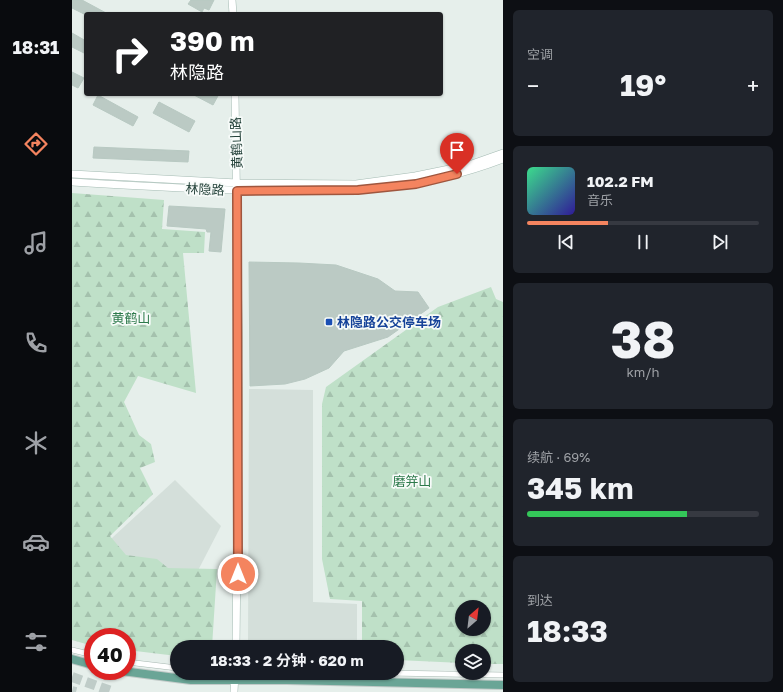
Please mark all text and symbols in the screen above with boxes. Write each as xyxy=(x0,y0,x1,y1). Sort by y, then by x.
text: 390 m xyxy=(170,24,255,57)
icon: right xyxy=(104,28,156,80)
text: 18:31 xyxy=(13,36,59,58)
text: 空调 xyxy=(527,46,553,62)
text: 林隐路 xyxy=(170,61,224,83)
text: 19° xyxy=(620,67,666,103)
text: − xyxy=(527,72,539,99)
text: + xyxy=(747,72,759,99)
street label: 黄鹤山路 xyxy=(227,117,245,169)
icon: directions xyxy=(22,130,50,158)
pin xyxy=(440,133,474,174)
icon: arrive xyxy=(446,139,468,161)
text: 102.2 FM xyxy=(587,172,654,190)
street label: 林隐路 xyxy=(185,180,225,198)
text: 音乐 xyxy=(587,192,613,208)
icon: music xyxy=(22,229,50,257)
icon: previous xyxy=(555,231,577,253)
icon: pause xyxy=(632,231,654,253)
icon: next xyxy=(709,231,731,253)
text: 38 xyxy=(610,307,676,369)
park label: 黄鹤山 xyxy=(111,310,151,326)
place label: 林隐路公交停车场 xyxy=(337,314,441,330)
marker: 林隐路公交停车场 xyxy=(324,317,334,327)
icon: phone xyxy=(22,329,50,357)
text: km/h xyxy=(626,364,660,380)
icon: climate xyxy=(22,429,50,457)
text: 续航 · 69% xyxy=(527,449,590,465)
text: 345 km xyxy=(527,470,634,506)
park label: 磨笄山 xyxy=(392,473,432,489)
icon: car xyxy=(22,528,50,556)
position arrow xyxy=(217,553,259,595)
text: 到达 xyxy=(527,592,553,608)
north arrow xyxy=(455,600,491,636)
map controls xyxy=(455,600,491,680)
text: 18:33 xyxy=(527,613,608,649)
icon: filters xyxy=(22,628,50,656)
speed limit sign: 40 xyxy=(84,628,136,680)
button: layers xyxy=(455,644,491,680)
text: 18:33 · 2 分钟 · 620 m xyxy=(210,651,364,669)

